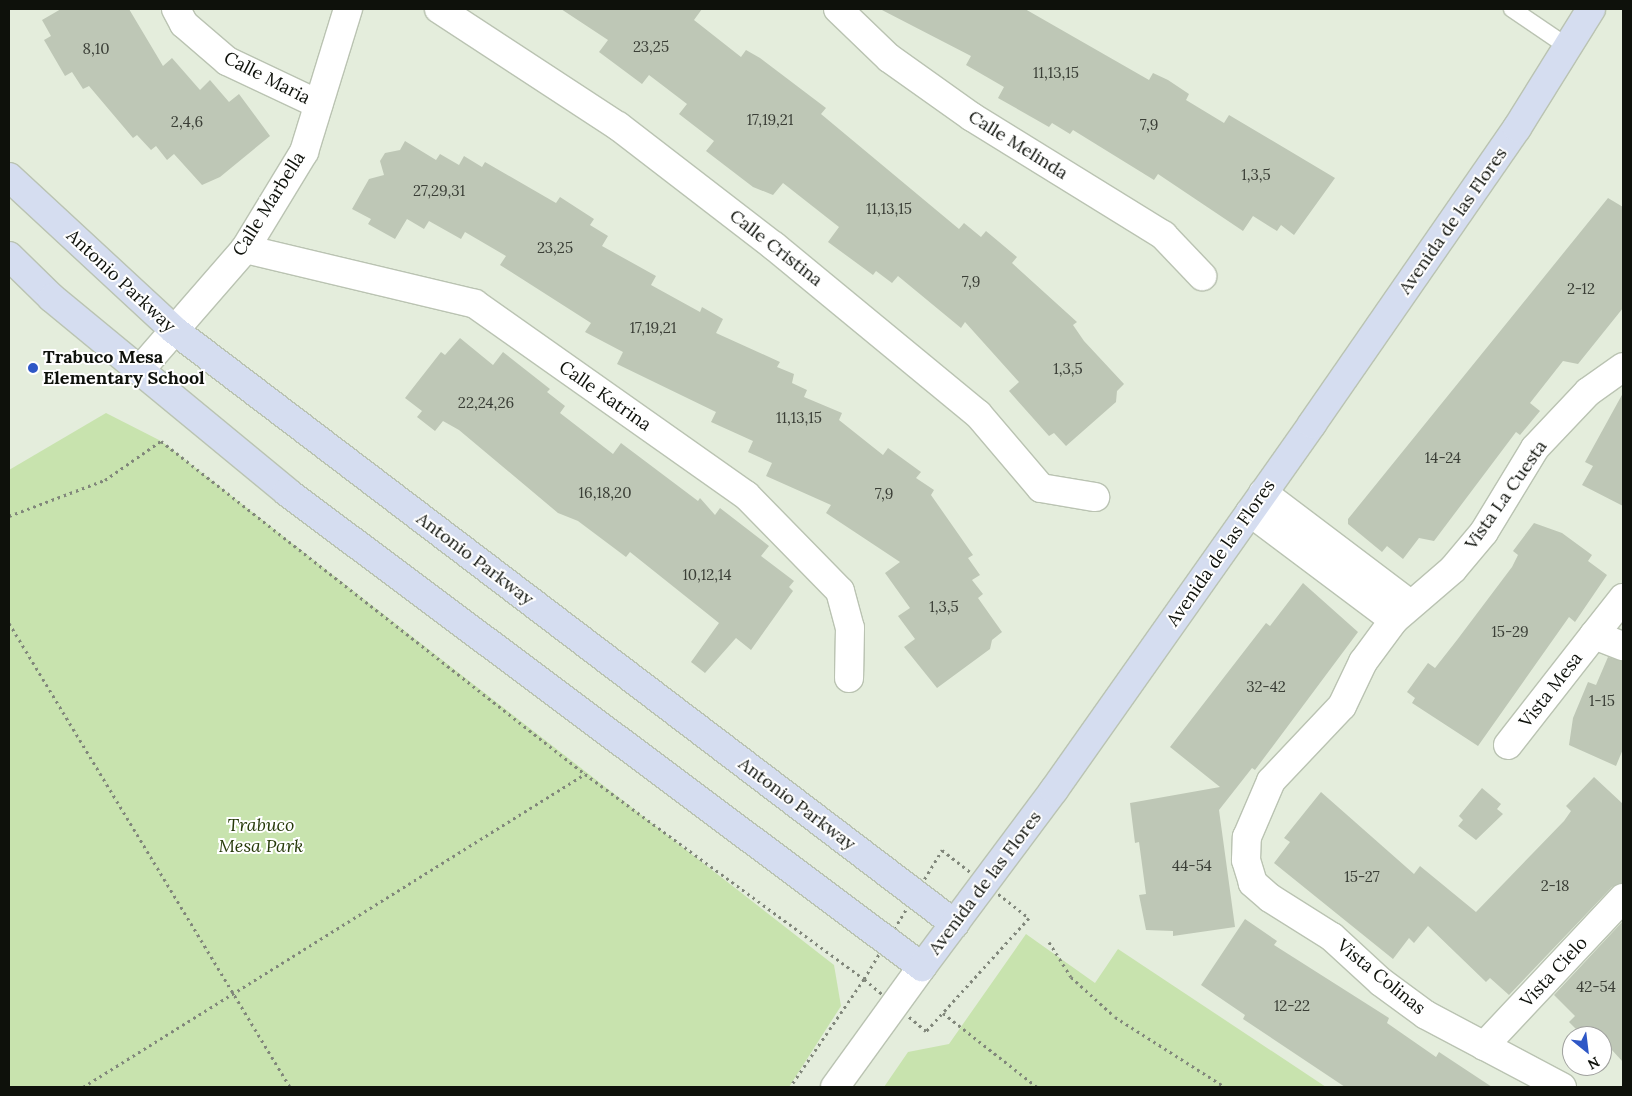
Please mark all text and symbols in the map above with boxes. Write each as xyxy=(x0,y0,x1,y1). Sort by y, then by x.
house number: 23,25 xyxy=(633,38,669,56)
house number: 8,10 xyxy=(83,40,109,58)
street label: Calle Maria xyxy=(220,47,314,109)
house number: 11,13,15 xyxy=(1033,64,1079,82)
street label: Calle Melinda xyxy=(964,106,1072,184)
house number: 17,19,21 xyxy=(747,111,793,129)
house number: 2,4,6 xyxy=(171,113,203,131)
house number: 7,9 xyxy=(1140,116,1158,134)
street label: Avenida de las Flores xyxy=(1394,144,1512,298)
street label: Calle Marbella xyxy=(228,148,310,260)
house number: 1,3,5 xyxy=(1241,166,1271,184)
house number: 27,29,31 xyxy=(413,182,465,200)
house number: 11,13,15 xyxy=(866,200,912,218)
street label: Calle Cristina xyxy=(725,205,827,291)
street label: Antonio Parkway xyxy=(62,225,180,337)
house number: 23,25 xyxy=(537,239,573,257)
house number: 7,9 xyxy=(962,273,980,291)
house number: 2-12 xyxy=(1567,280,1595,298)
house number: 17,19,21 xyxy=(630,319,676,337)
place label: Trabuco Mesa Elementary School xyxy=(43,347,205,389)
street label: Calle Katrina xyxy=(555,356,655,436)
house number: 1,3,5 xyxy=(1053,360,1083,378)
marker: Trabuco Mesa Elementary School xyxy=(27,362,39,374)
house number: 22,24,26 xyxy=(458,394,514,412)
house number: 11,13,15 xyxy=(776,409,822,427)
street label: Vista La Cuesta xyxy=(1460,436,1552,554)
house number: 14-24 xyxy=(1425,449,1461,467)
street label: Avenida de las Flores xyxy=(1162,476,1280,630)
house number: 16,18,20 xyxy=(579,484,631,502)
house number: 7,9 xyxy=(875,485,893,503)
street label: Antonio Parkway xyxy=(412,508,538,610)
house number: 10,12,14 xyxy=(682,566,732,584)
house number: 1,3,5 xyxy=(929,598,959,616)
house number: 15-29 xyxy=(1491,623,1529,641)
street label: Vista Mesa xyxy=(1515,648,1587,732)
house number: 32-42 xyxy=(1246,678,1286,696)
house number: 1-15 xyxy=(1589,692,1615,710)
street label: Antonio Parkway xyxy=(734,753,860,855)
street label: Avenida de las Flores xyxy=(924,807,1046,959)
park label: Trabuco Mesa Park xyxy=(219,815,303,858)
house number: 44-54 xyxy=(1172,857,1212,875)
house number: 15-27 xyxy=(1344,868,1380,886)
house number: 2-18 xyxy=(1541,877,1569,895)
street label: Vista Cielo xyxy=(1516,932,1592,1012)
street label: Vista Colinas xyxy=(1332,935,1430,1019)
house number: 42-54 xyxy=(1576,978,1616,996)
house number: 12-22 xyxy=(1274,997,1310,1015)
north arrow xyxy=(1562,1026,1612,1076)
text: N xyxy=(1585,1053,1603,1074)

